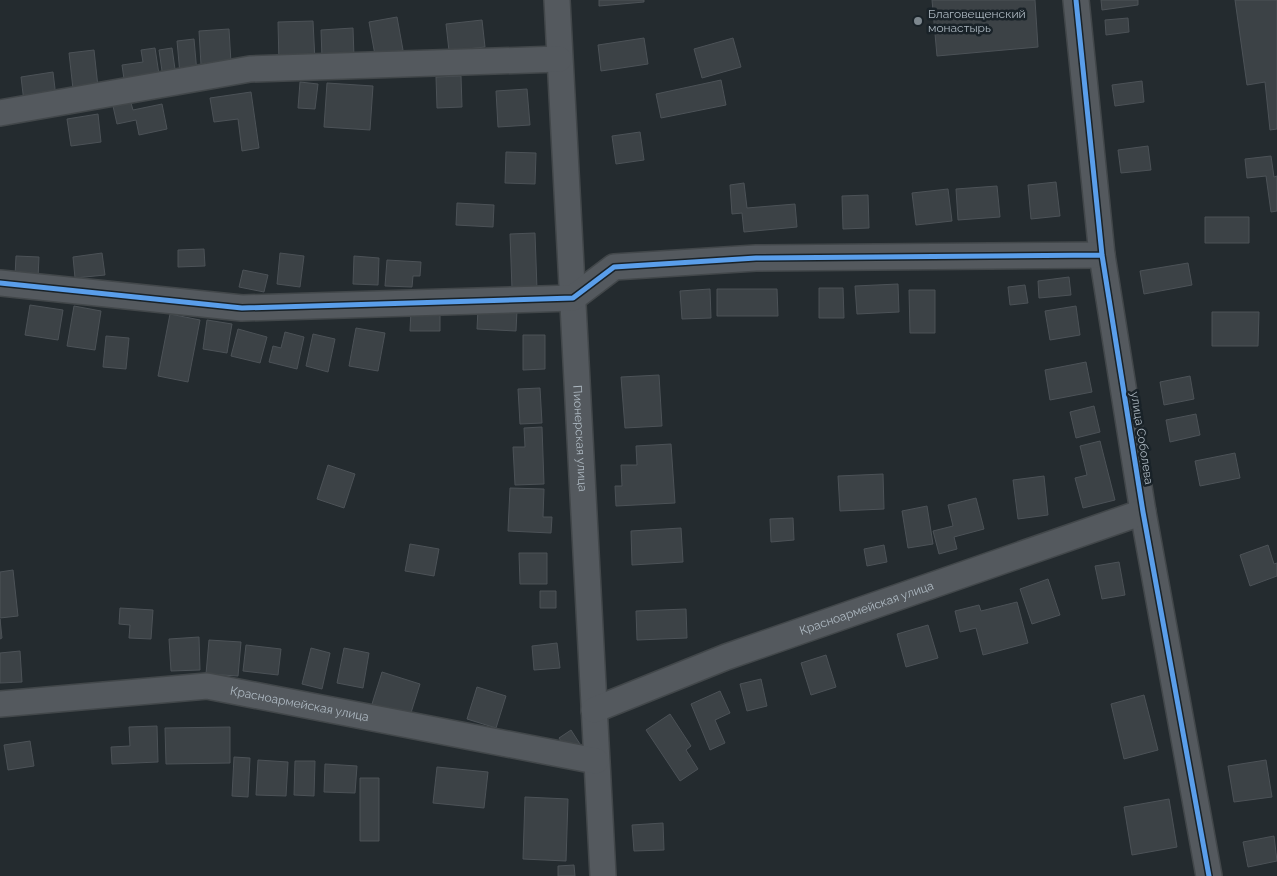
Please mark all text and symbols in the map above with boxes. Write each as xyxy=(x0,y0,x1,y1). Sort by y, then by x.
place label: Благовещенский монастырь xyxy=(928,7,1026,35)
marker: Благовещенский монастырь xyxy=(912,15,924,27)
street label: Пионерская улица xyxy=(570,385,590,492)
street label: улица Соболева xyxy=(1128,391,1156,485)
street label: Красноармейская улица xyxy=(798,578,935,638)
street label: Красноармейская улица xyxy=(229,684,370,724)

